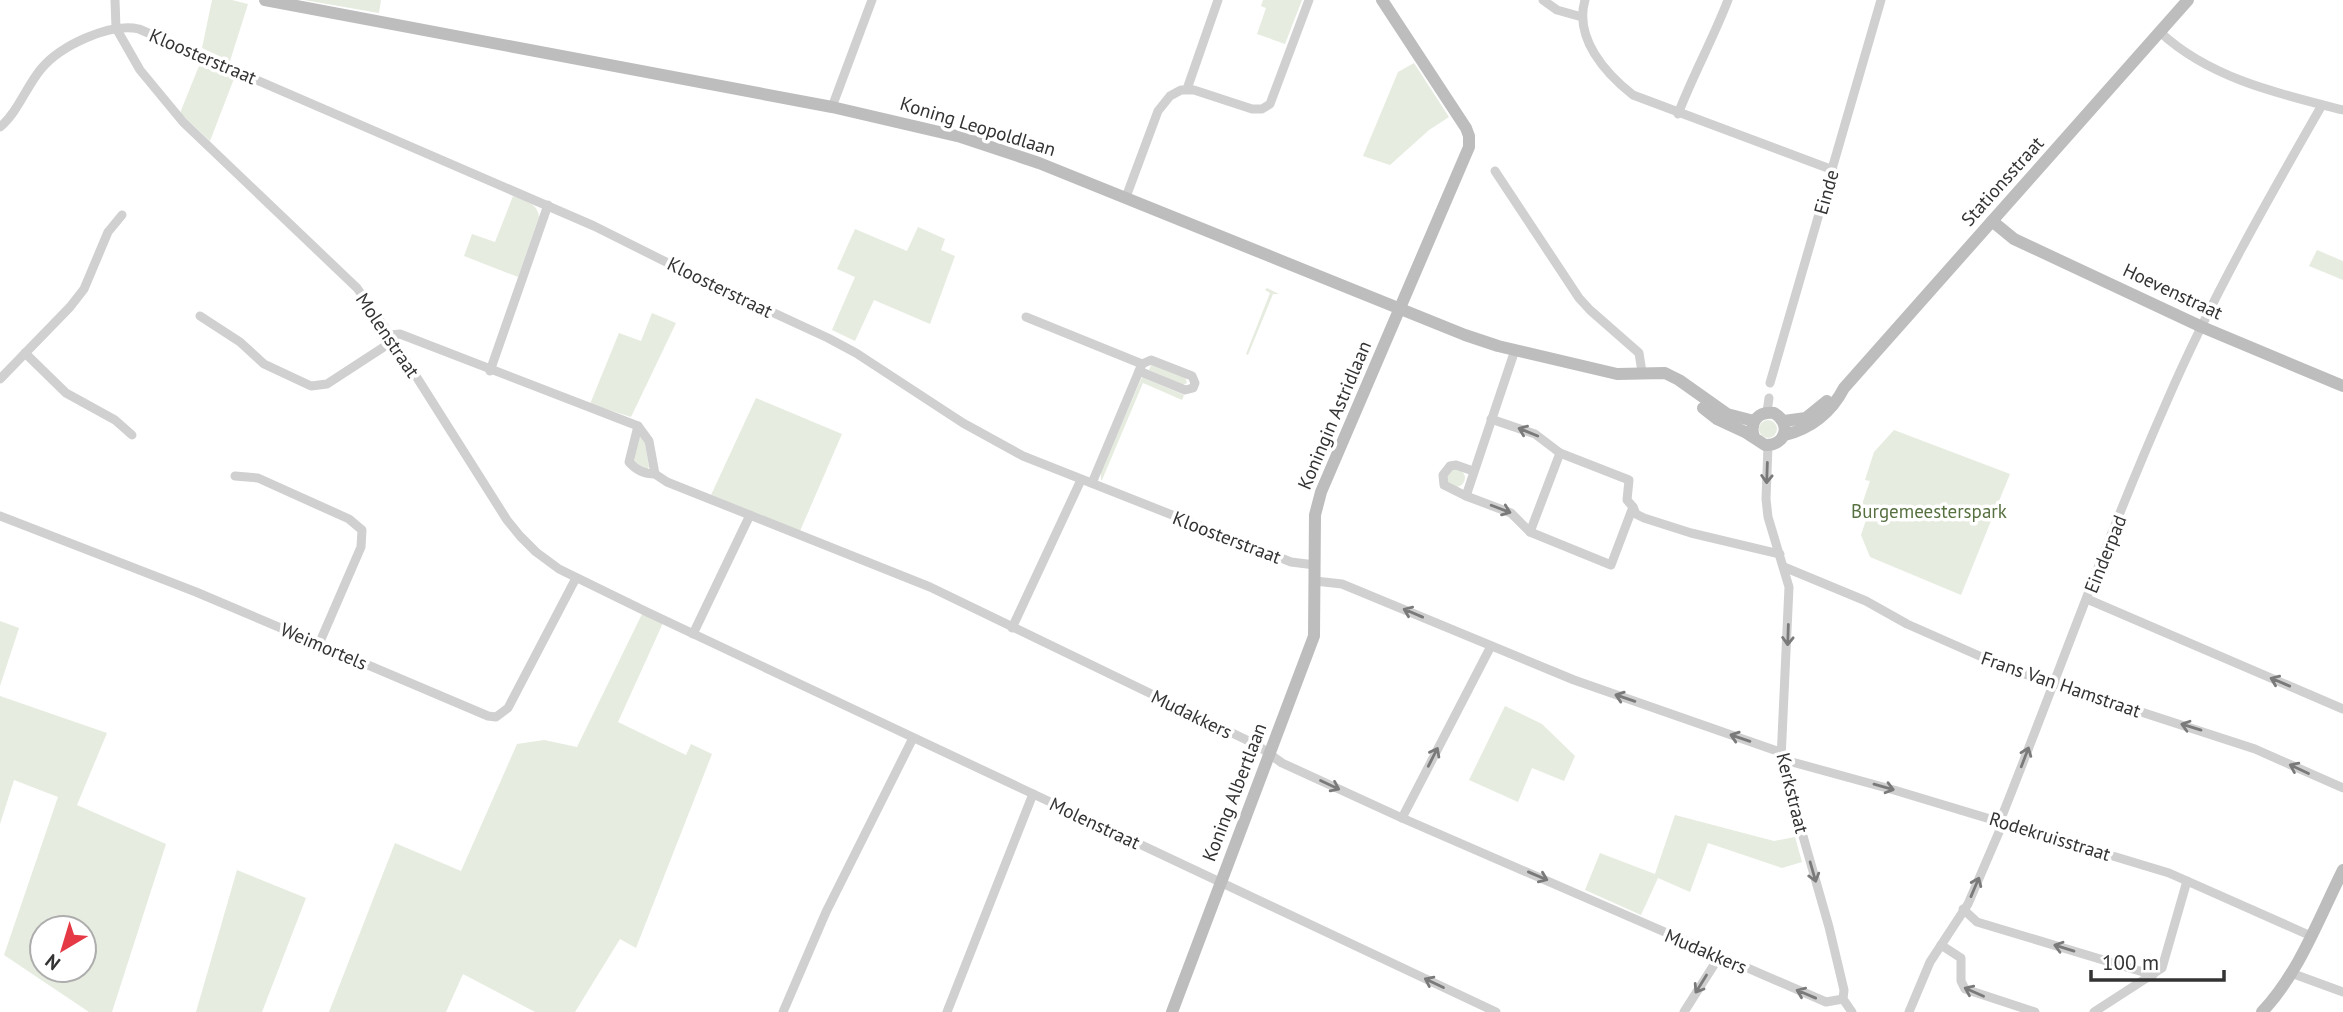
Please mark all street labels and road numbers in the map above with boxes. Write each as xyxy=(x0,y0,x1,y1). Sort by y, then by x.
street label: Kloosterstraat xyxy=(146,23,261,90)
street label: Koning Leopoldlaan xyxy=(897,91,1059,161)
street label: Stationsstraat xyxy=(1956,131,2049,231)
street label: Einde xyxy=(1808,167,1844,217)
street label: Kloosterstraat xyxy=(663,251,777,323)
street label: Hoevenstraat xyxy=(2119,257,2227,325)
street label: Molenstraat xyxy=(351,288,425,382)
street label: Koningin Astridlaan xyxy=(1292,337,1376,493)
street label: Kloosterstraat xyxy=(1169,505,1285,569)
street label: Einderpad xyxy=(2079,512,2131,596)
street label: Weimortels xyxy=(277,617,371,675)
street label: Frans Van Hamstraat xyxy=(1978,645,2144,723)
street label: Mudakkers xyxy=(1148,684,1236,744)
street label: Koning Albertlaan xyxy=(1197,719,1271,865)
street label: Kerkstraat xyxy=(1771,750,1815,836)
street label: Molenstraat xyxy=(1046,792,1145,855)
street label: Rodekruisstraat xyxy=(1986,806,2114,866)
street label: Mudakkers xyxy=(1661,923,1751,979)

